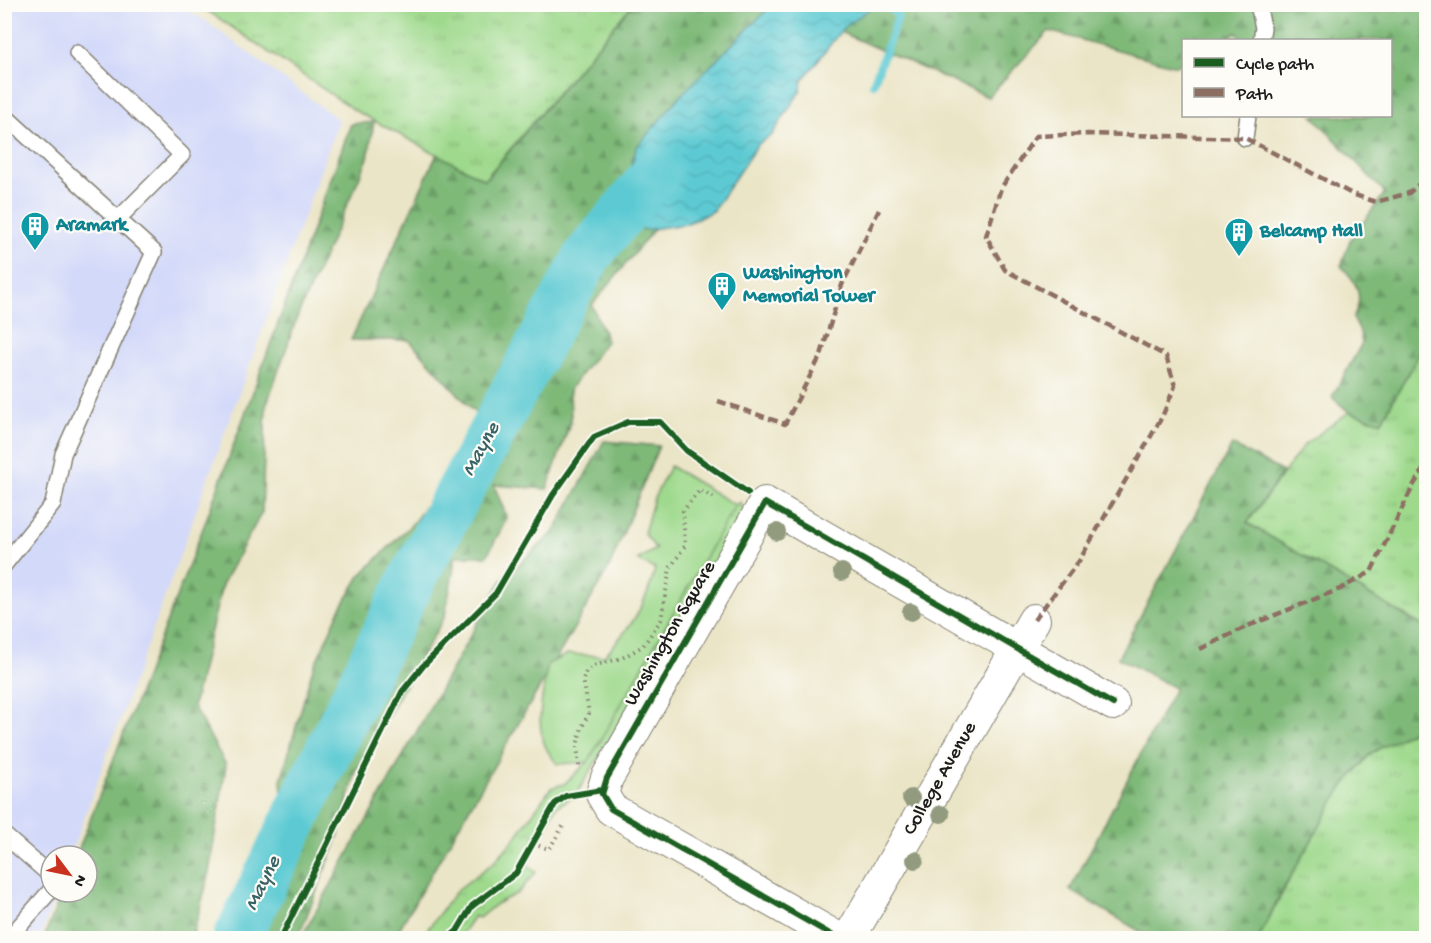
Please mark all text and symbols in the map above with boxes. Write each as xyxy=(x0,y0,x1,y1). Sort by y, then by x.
legend xyxy=(1182,39,1392,117)
text: Cycle path xyxy=(1236,55,1314,76)
text: Path xyxy=(1235,85,1273,106)
building icon: Aramark xyxy=(19,210,51,252)
place label: Aramark xyxy=(55,215,129,238)
building icon: Belcamp Hall xyxy=(1223,216,1255,258)
place label: Belcamp Hall xyxy=(1259,221,1364,244)
place label: Washington Memorial Tower xyxy=(742,263,876,309)
building icon: Washington Memorial Tower xyxy=(706,270,738,312)
water label: Mayne xyxy=(457,418,507,481)
street label: Washington Square xyxy=(620,557,722,710)
street label: College Avenue xyxy=(899,718,983,840)
north arrow xyxy=(39,844,99,904)
water label: Mayne xyxy=(240,852,288,915)
text: N xyxy=(68,871,90,890)

